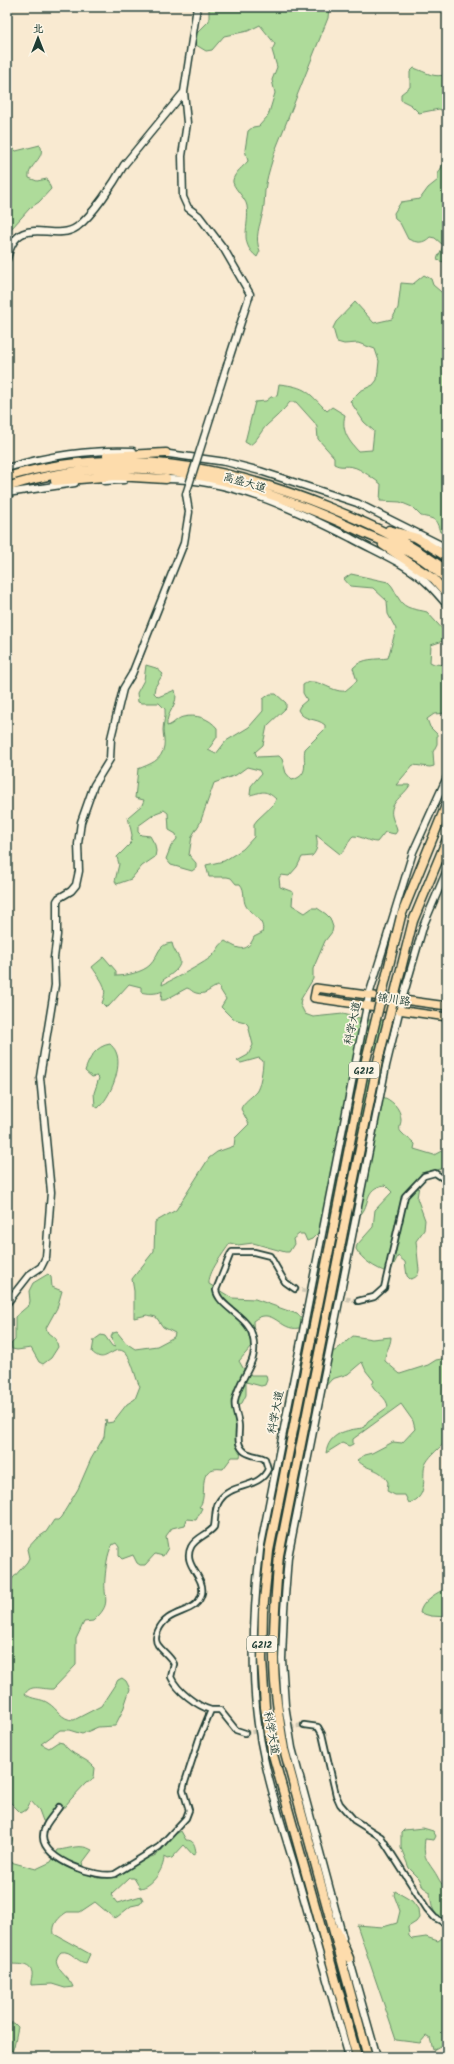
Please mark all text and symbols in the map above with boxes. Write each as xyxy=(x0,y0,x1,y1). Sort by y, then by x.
north arrow xyxy=(18,18,58,58)
text: 北 xyxy=(33,20,44,38)
street label: 高盛大道 xyxy=(221,468,268,498)
street label: 锦川路 xyxy=(376,989,411,1011)
street label: 科学大道 xyxy=(340,1000,366,1047)
road number: G212 xyxy=(349,1062,379,1078)
street label: 科学大道 xyxy=(263,1389,289,1436)
road number: G212 xyxy=(247,1636,277,1652)
street label: 科学大道 xyxy=(258,1710,284,1756)

